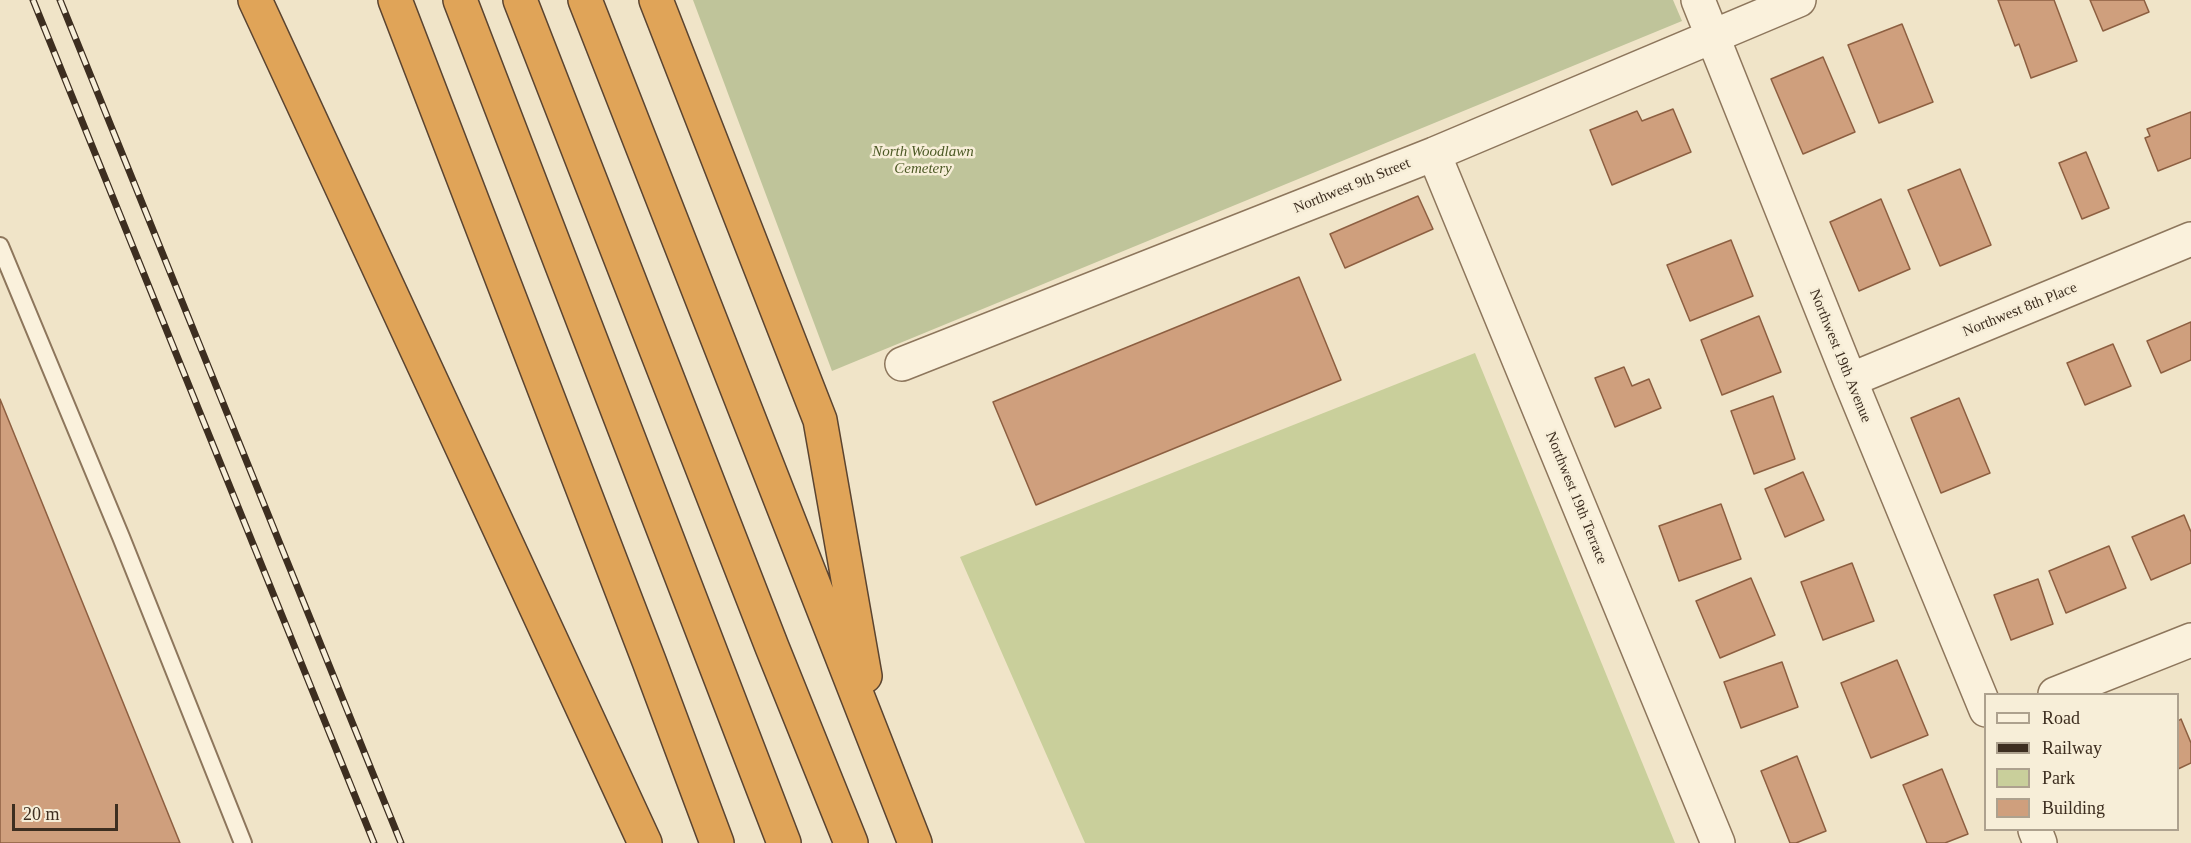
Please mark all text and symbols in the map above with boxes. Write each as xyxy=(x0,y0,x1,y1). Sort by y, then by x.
park label: North Woodlawn Cemetery xyxy=(872,143,974,178)
street label: Northwest 9th Street xyxy=(1291,154,1413,218)
street label: Northwest 8th Place xyxy=(1960,279,2080,341)
street label: Northwest 19th Avenue xyxy=(1805,287,1875,425)
street label: Northwest 19th Terrace xyxy=(1541,429,1611,567)
legend xyxy=(1984,693,2179,831)
text: Road xyxy=(2042,708,2080,728)
text: Railway xyxy=(2042,738,2102,758)
text: Park xyxy=(2042,768,2075,788)
scale bar xyxy=(15,792,122,830)
text: Building xyxy=(2042,798,2105,818)
text: 20 m xyxy=(23,804,60,824)

